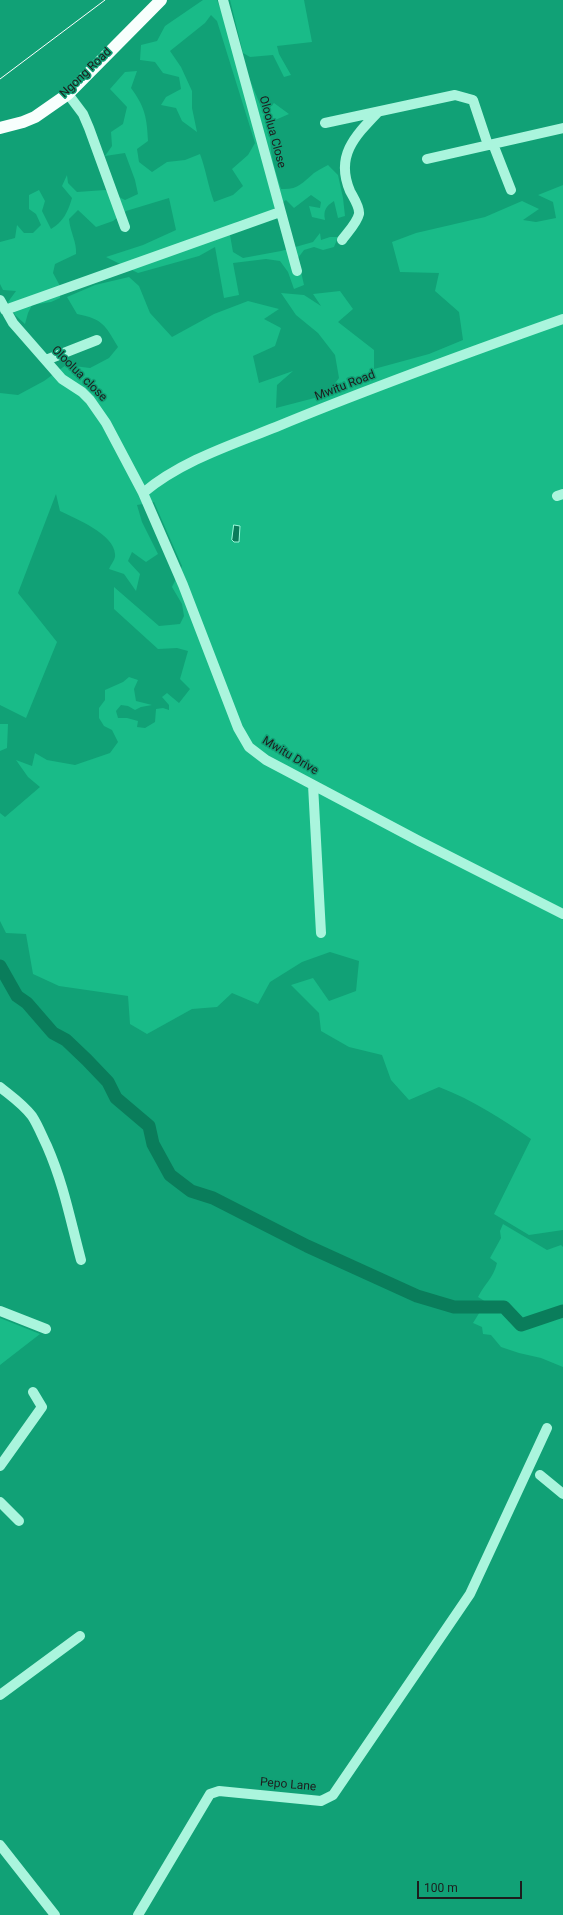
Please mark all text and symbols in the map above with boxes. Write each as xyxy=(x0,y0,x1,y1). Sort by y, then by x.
street label: Ngong Road xyxy=(57,45,115,101)
street label: Oloolua Close xyxy=(255,94,289,170)
street label: Oloolua close xyxy=(48,343,110,405)
street label: Mwitu Road xyxy=(313,368,377,404)
street label: Mwitu Drive xyxy=(259,734,321,778)
street label: Pepo Lane xyxy=(259,1775,317,1795)
scale bar xyxy=(419,1873,524,1899)
text: 100 m xyxy=(424,1881,458,1895)

